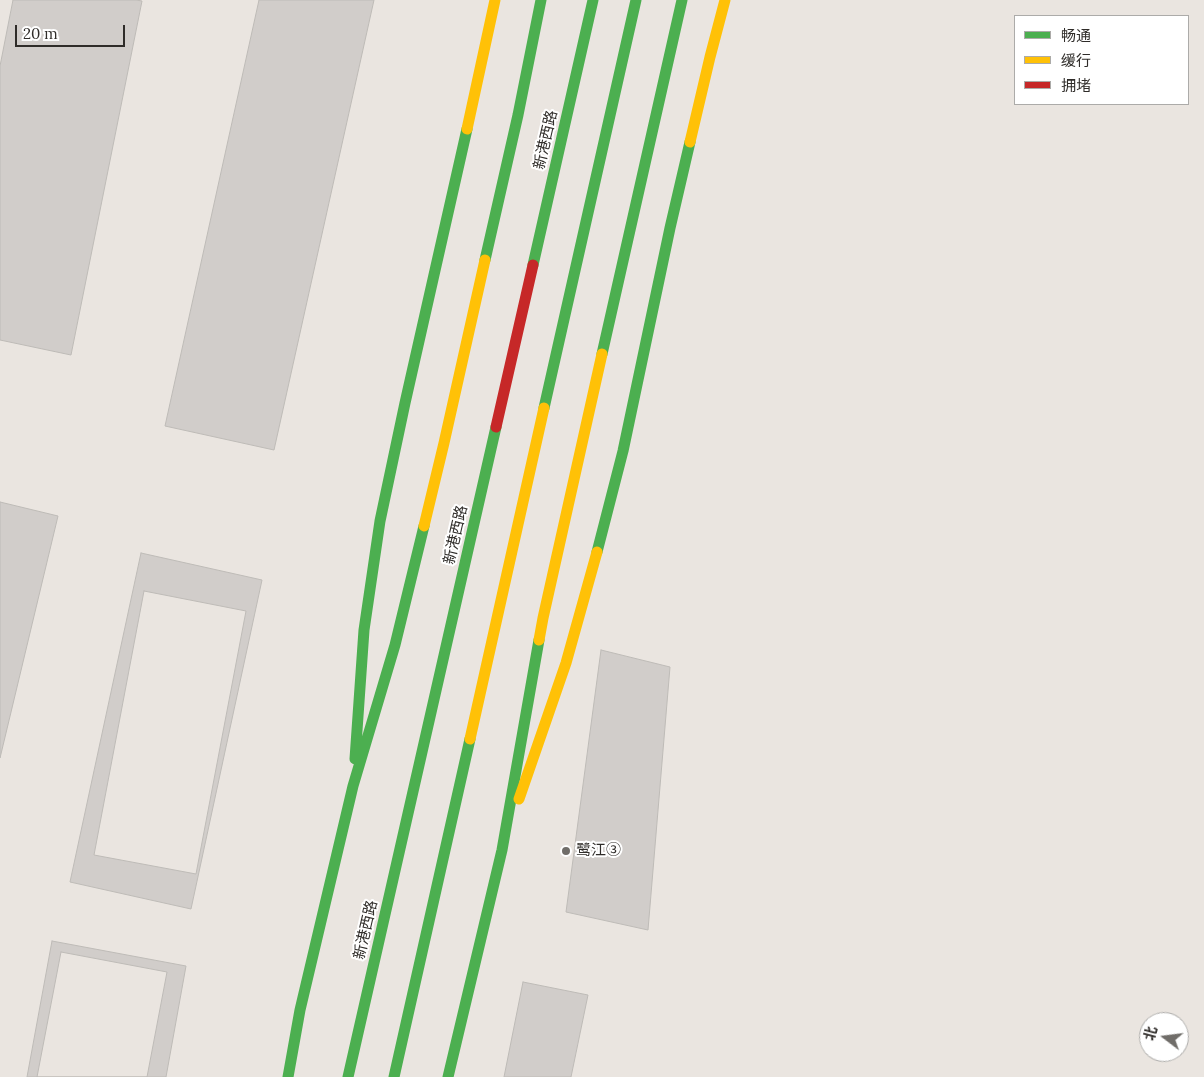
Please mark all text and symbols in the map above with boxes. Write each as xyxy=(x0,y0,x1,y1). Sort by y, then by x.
scale bar xyxy=(18,15,128,47)
legend xyxy=(1014,15,1189,105)
text: 20 m xyxy=(23,24,58,43)
text: 畅通 xyxy=(1061,26,1091,45)
text: 缓行 xyxy=(1061,51,1091,70)
text: 拥堵 xyxy=(1061,76,1091,95)
street label: 新港西路 xyxy=(530,109,562,171)
street label: 新港西路 xyxy=(440,504,472,566)
place label: 鹭江③ xyxy=(576,842,621,860)
marker: 鹭江③ xyxy=(560,845,572,857)
street label: 新港西路 xyxy=(350,899,382,961)
north arrow xyxy=(1139,1012,1189,1062)
text: 北 xyxy=(1140,1024,1161,1042)

